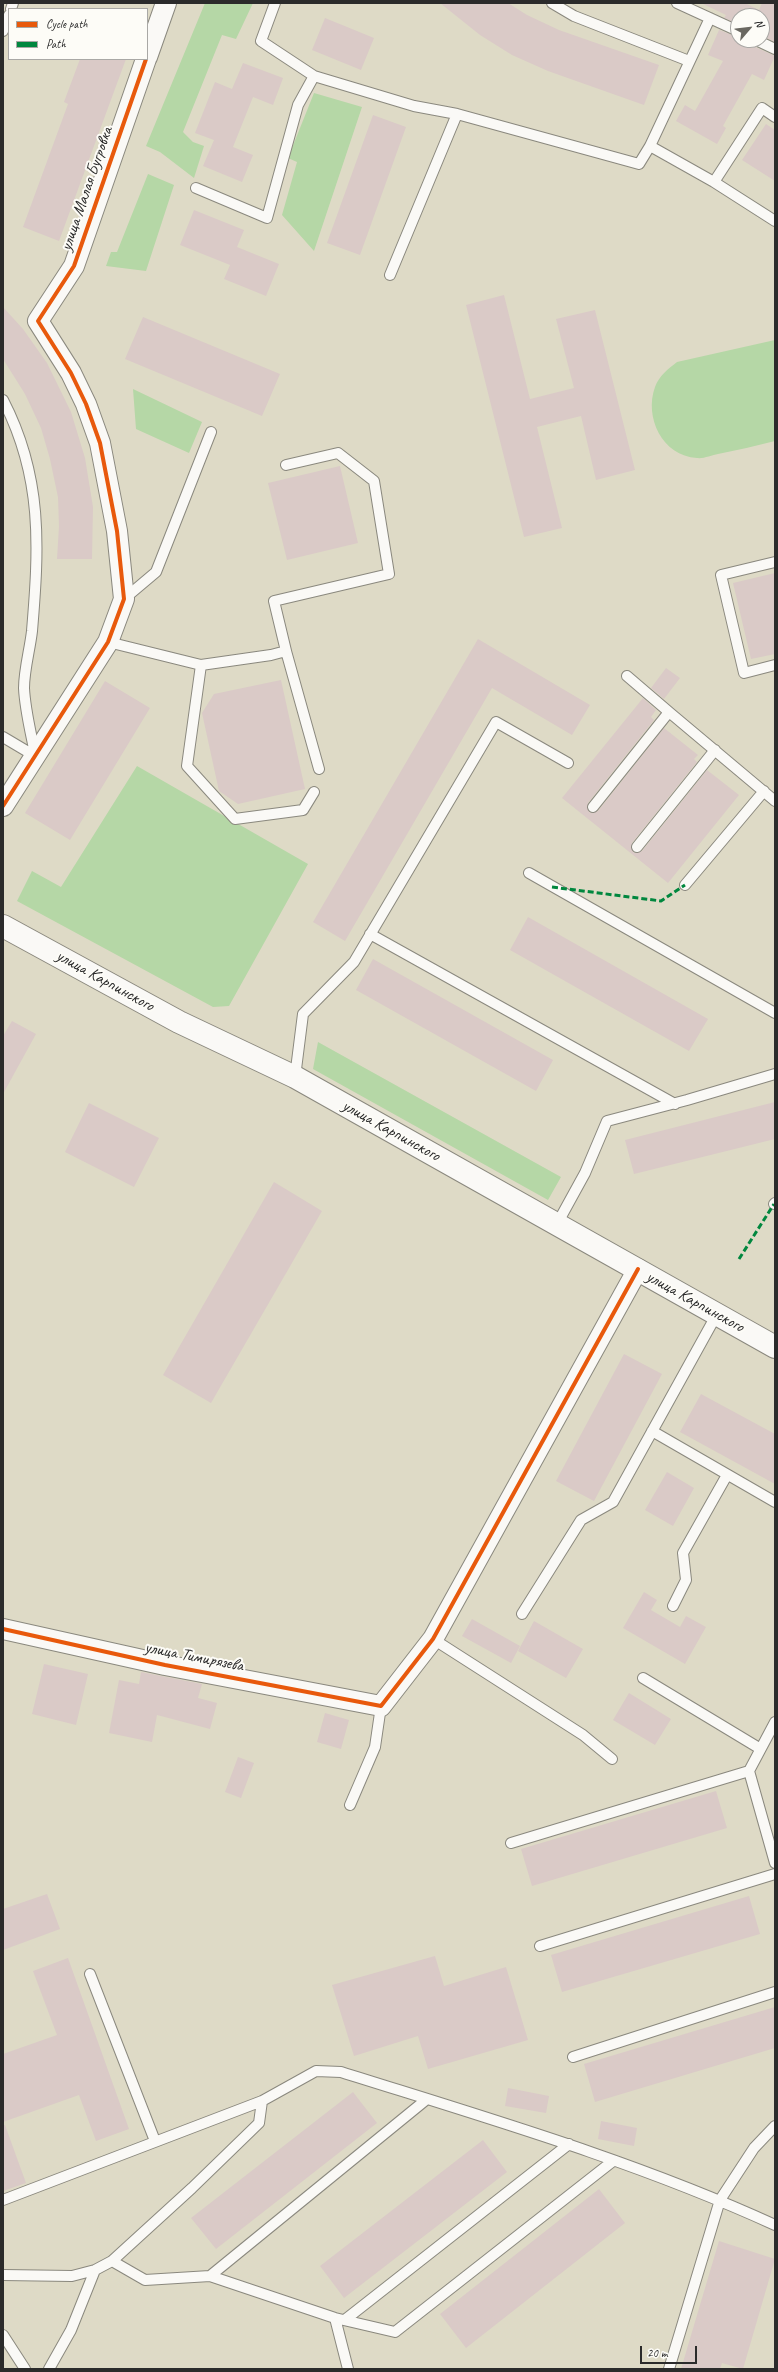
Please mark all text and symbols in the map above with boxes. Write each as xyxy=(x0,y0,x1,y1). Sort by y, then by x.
legend xyxy=(8,8,148,60)
north arrow xyxy=(730,8,770,48)
text: Cycle path xyxy=(46,16,88,32)
text: N xyxy=(752,17,767,29)
text: Path xyxy=(46,36,66,52)
street label: улица Малая Бугровка xyxy=(56,124,118,254)
street label: улица Карпинского xyxy=(52,946,158,1016)
street label: улица Карпинского xyxy=(338,1096,444,1166)
street label: улица Карпинского xyxy=(642,1267,748,1337)
street label: улица Тимирязева xyxy=(143,1637,245,1677)
scale bar xyxy=(642,2338,699,2364)
text: 20 m xyxy=(647,2345,667,2361)

